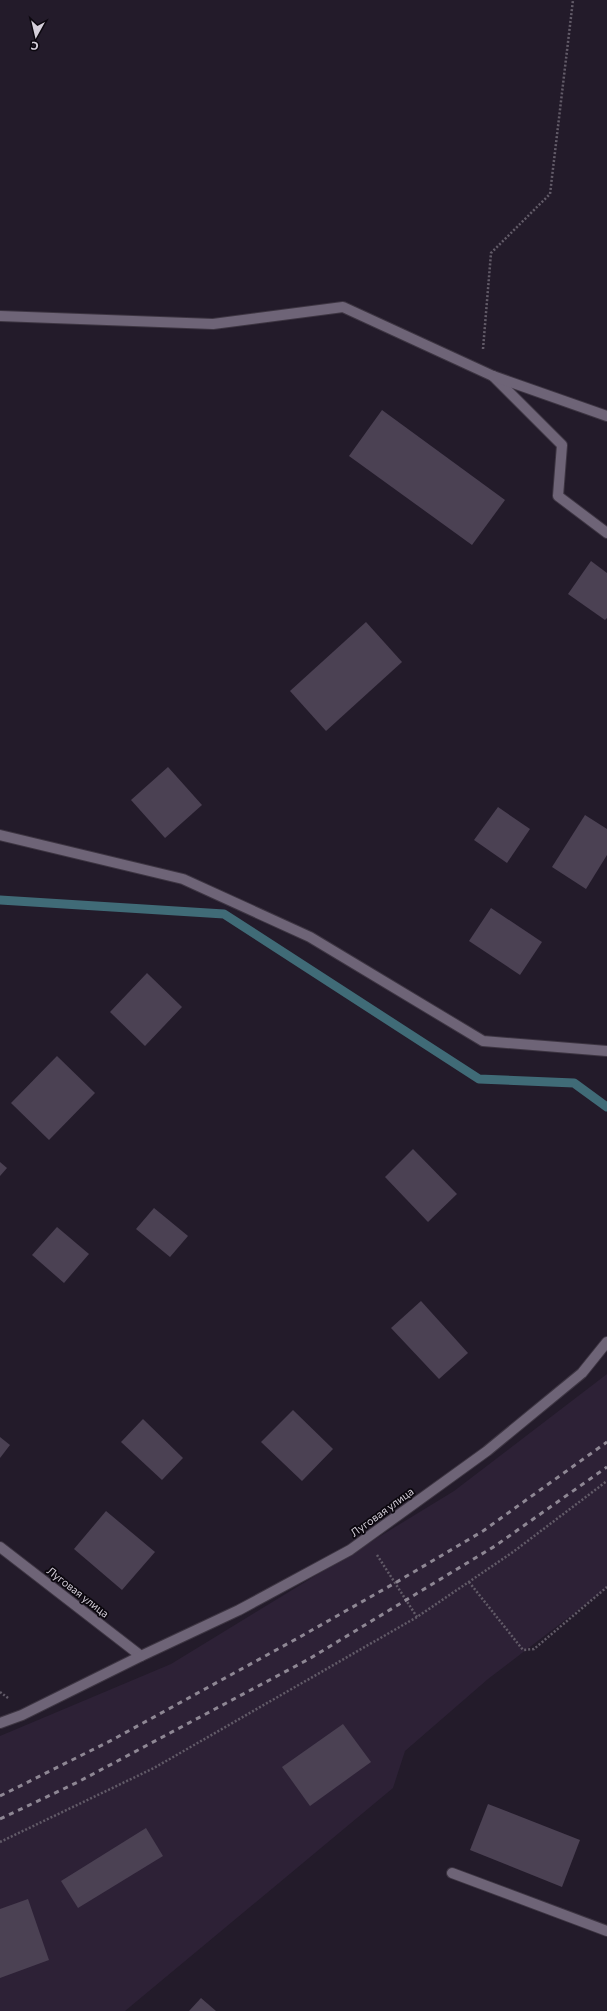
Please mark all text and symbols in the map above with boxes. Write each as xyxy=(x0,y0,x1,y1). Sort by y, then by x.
north arrow xyxy=(16,16,56,56)
text: С xyxy=(29,39,39,53)
street label: Луговая улица xyxy=(348,1484,416,1539)
street label: Луговая улица xyxy=(45,1563,112,1620)

